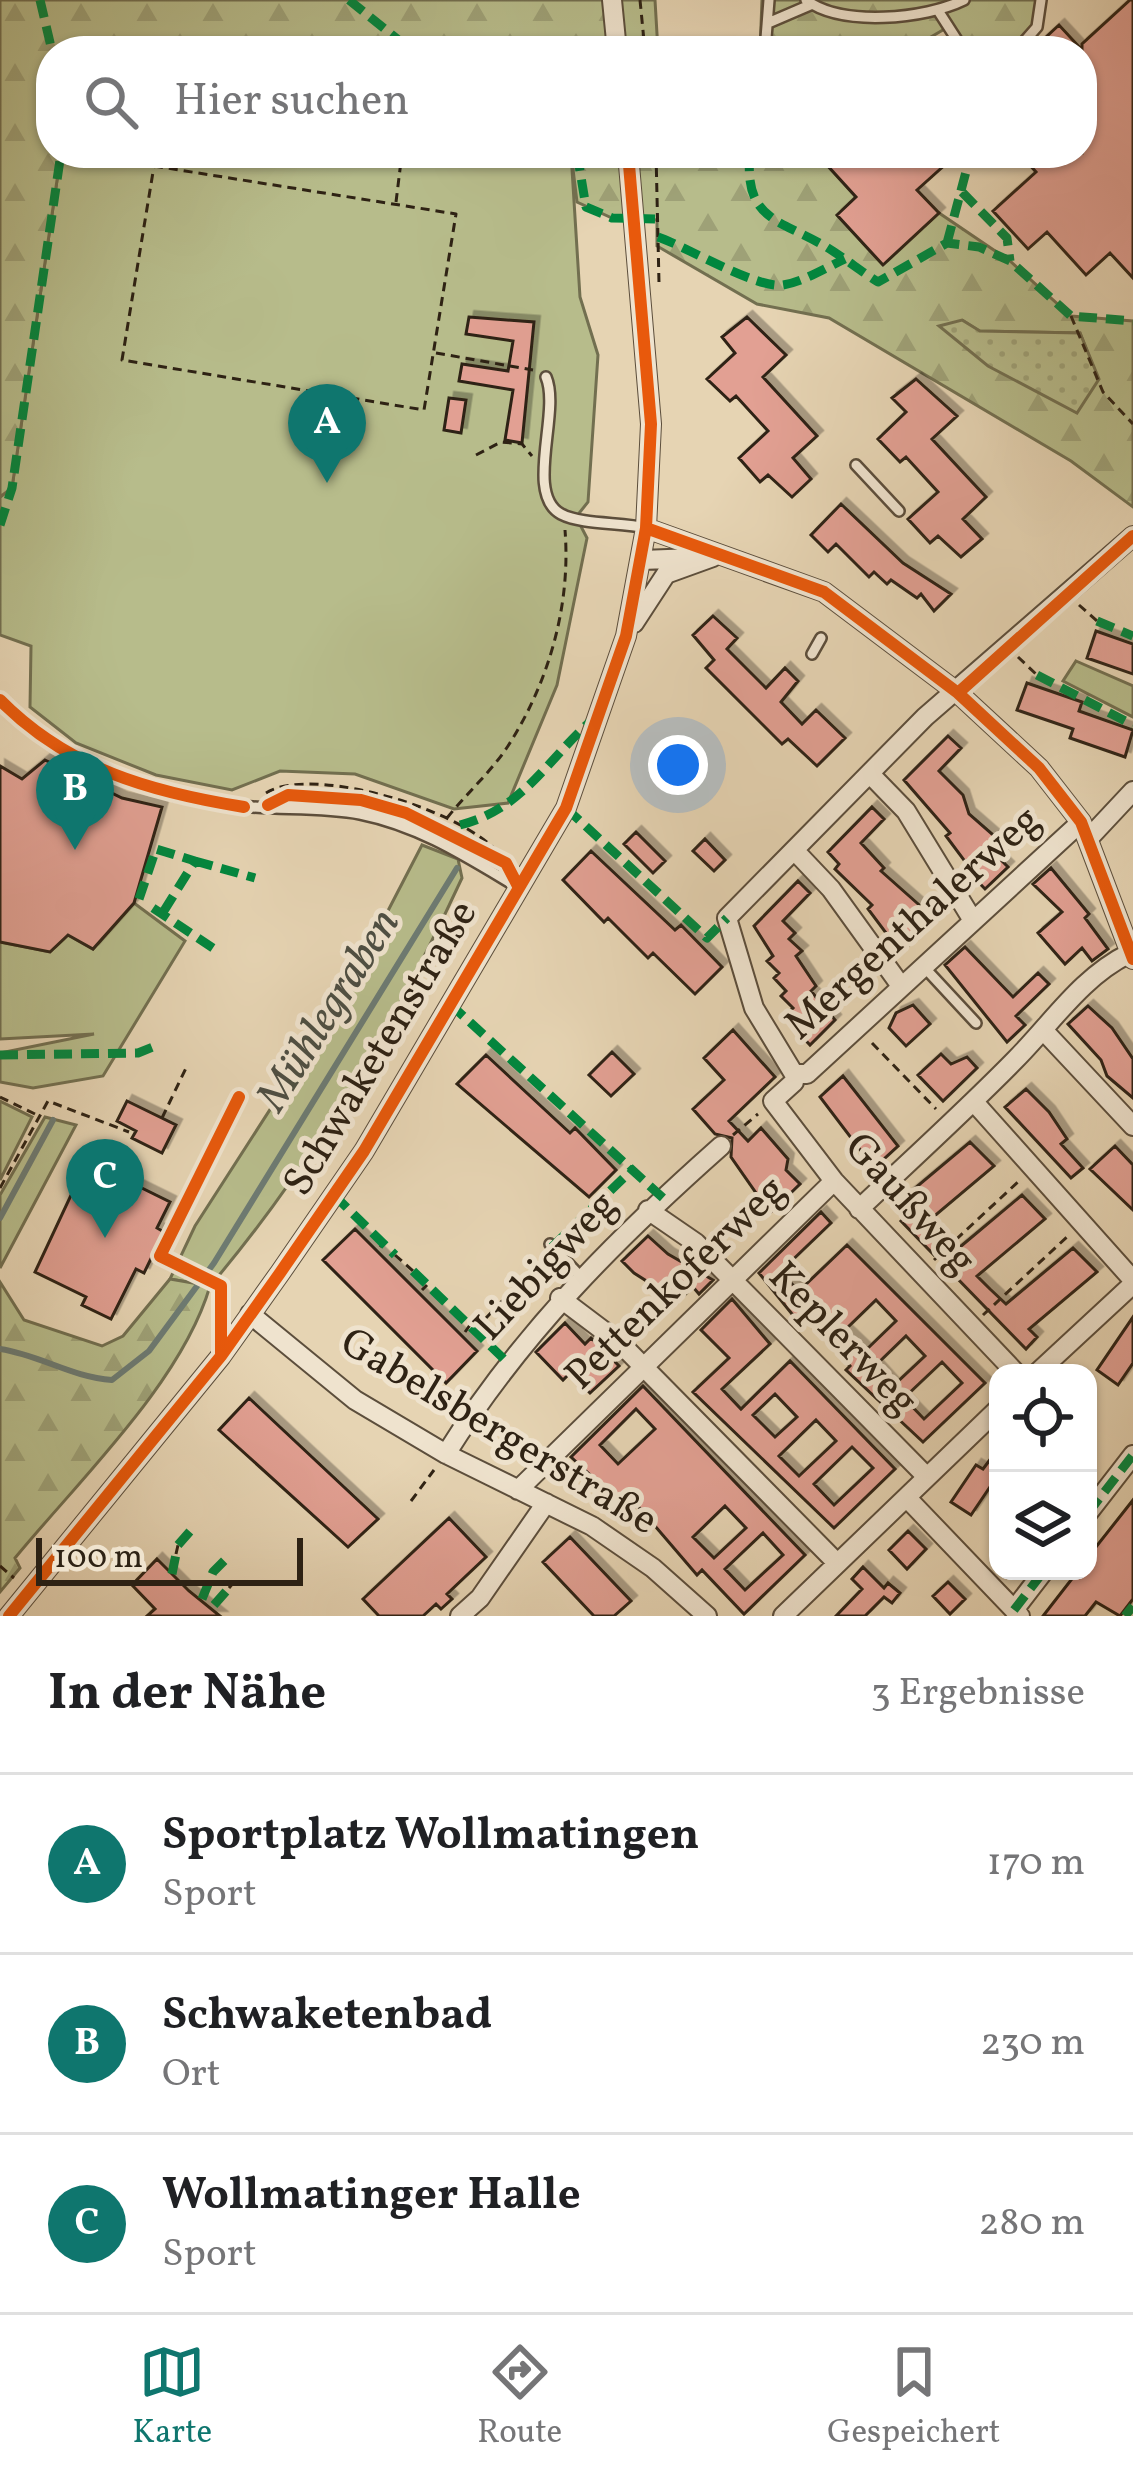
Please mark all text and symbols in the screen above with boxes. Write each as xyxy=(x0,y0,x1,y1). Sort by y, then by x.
search box xyxy=(36,36,1097,168)
icon: search xyxy=(78,69,144,135)
text: Hier suchen xyxy=(174,71,409,134)
pin: A xyxy=(288,384,366,483)
your location xyxy=(648,735,708,795)
pin: B xyxy=(36,751,114,850)
street label: Mergenthalerweg xyxy=(773,793,1055,1055)
street label: Schwaketenstraße xyxy=(270,890,494,1208)
water label: Mühlegraben xyxy=(242,898,417,1126)
street label: Gaußweg xyxy=(829,1121,989,1289)
pin: C xyxy=(66,1139,144,1238)
street label: Pettenkoferweg xyxy=(553,1163,801,1405)
street label: Liebigweg xyxy=(462,1179,632,1355)
street label: Keplerweg xyxy=(753,1250,931,1430)
street label: Gabelsbergerstraße xyxy=(328,1315,668,1551)
map controls xyxy=(989,1364,1097,1580)
button: locate xyxy=(989,1364,1097,1472)
button: layers xyxy=(989,1472,1097,1580)
scale bar xyxy=(36,1532,303,1585)
text: 100 m xyxy=(54,1536,143,1582)
text: In der Nähe xyxy=(48,1659,326,1730)
text: 3 Ergebnisse xyxy=(871,1667,1085,1721)
text: Sportplatz Wollmatingen xyxy=(162,1805,700,1868)
text: A xyxy=(73,1837,101,1891)
text: 170 m xyxy=(987,1837,1085,1891)
text: Sport xyxy=(162,1868,257,1922)
text: Schwaketenbad xyxy=(162,1985,492,2048)
text: B xyxy=(74,2017,100,2071)
text: 230 m xyxy=(980,2017,1085,2071)
text: Ort xyxy=(162,2048,221,2102)
text: Wollmatinger Halle xyxy=(162,2165,581,2228)
text: C xyxy=(74,2197,100,2251)
text: 280 m xyxy=(978,2197,1085,2251)
text: Sport xyxy=(162,2228,257,2282)
tab: Karte xyxy=(133,2339,212,2457)
tab: Route xyxy=(477,2339,562,2457)
tab: Gespeichert xyxy=(827,2339,1000,2457)

